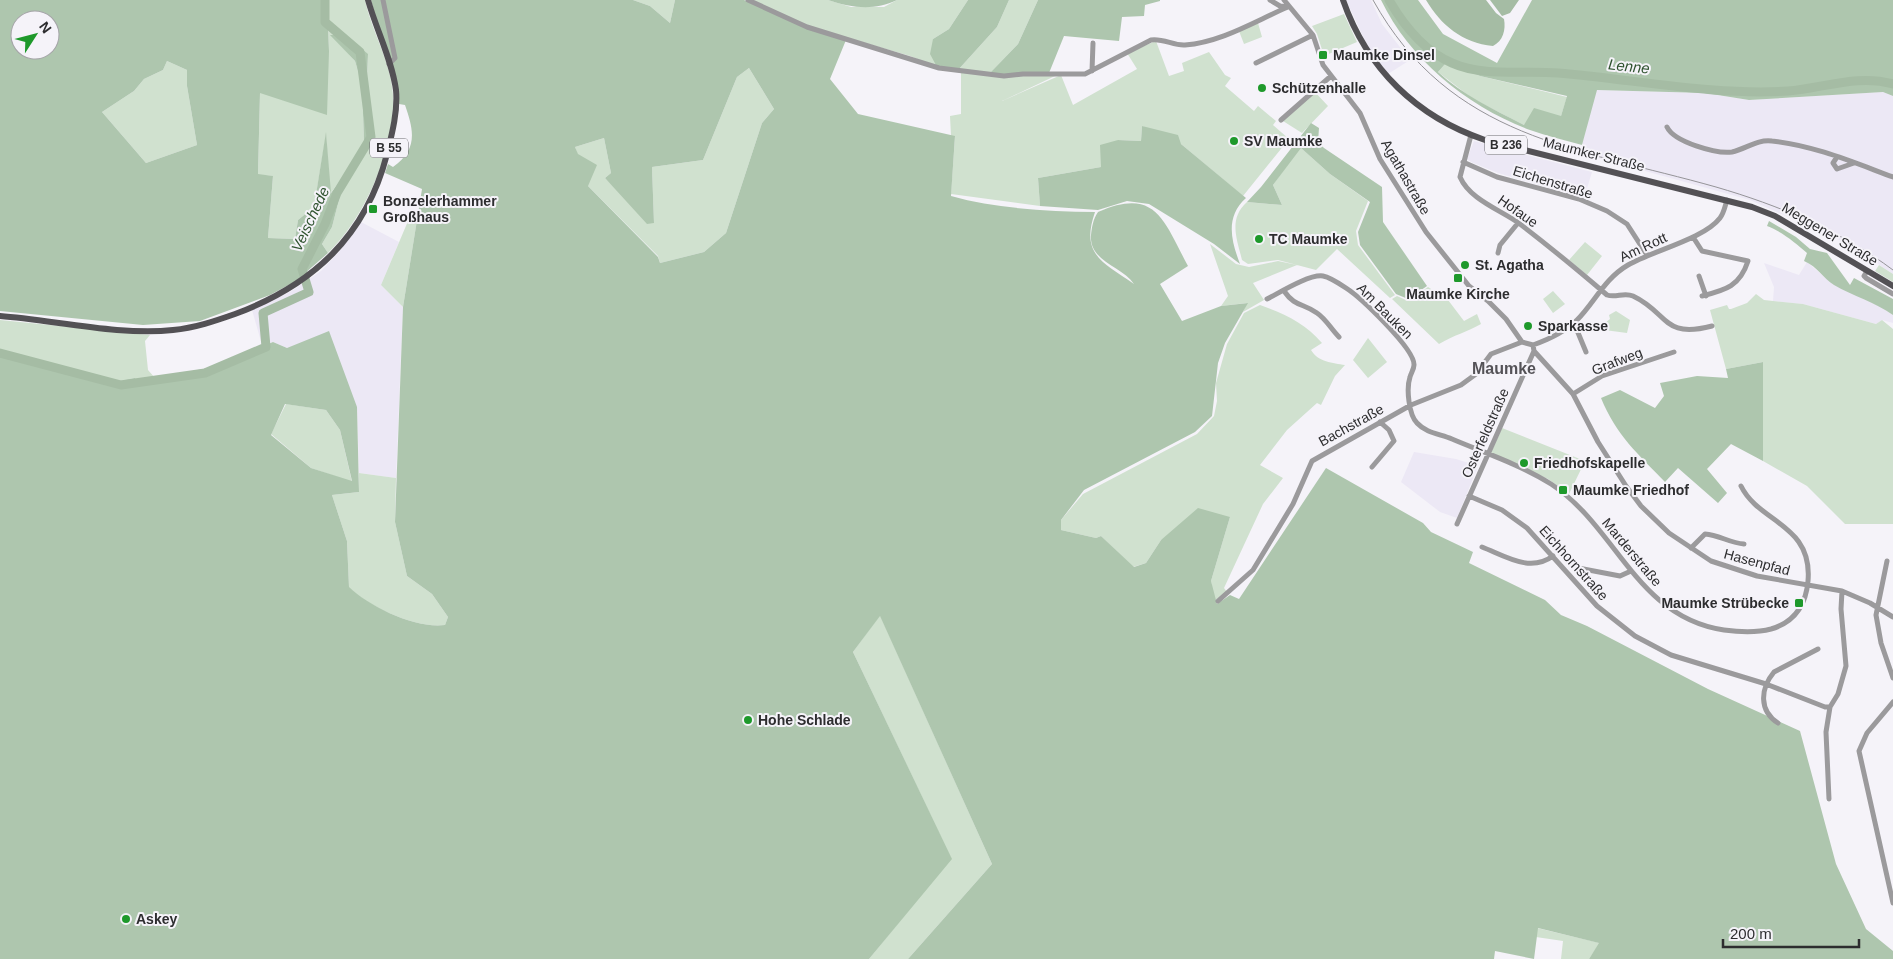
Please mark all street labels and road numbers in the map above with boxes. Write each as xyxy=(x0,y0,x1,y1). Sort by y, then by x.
street label: Maumker Straße xyxy=(1541,134,1647,174)
road number: B 236 xyxy=(1485,136,1527,154)
street label: Agathastraße xyxy=(1378,137,1434,218)
road number: B 55 xyxy=(370,138,408,158)
street label: Eichenstraße xyxy=(1511,162,1595,202)
street label: Hofaue xyxy=(1495,191,1541,231)
street label: Meggener Straße xyxy=(1779,199,1881,269)
street label: Am Rott xyxy=(1617,229,1669,265)
street label: Am Bauken xyxy=(1354,280,1416,342)
street label: Grafweg xyxy=(1589,344,1645,378)
street label: Osterfeldstraße xyxy=(1458,385,1512,480)
street label: Bachstraße xyxy=(1316,401,1386,449)
street label: Marderstraße xyxy=(1599,515,1665,589)
street label: Eichhornstraße xyxy=(1536,522,1612,604)
street label: Hasenpfad xyxy=(1722,546,1792,578)

